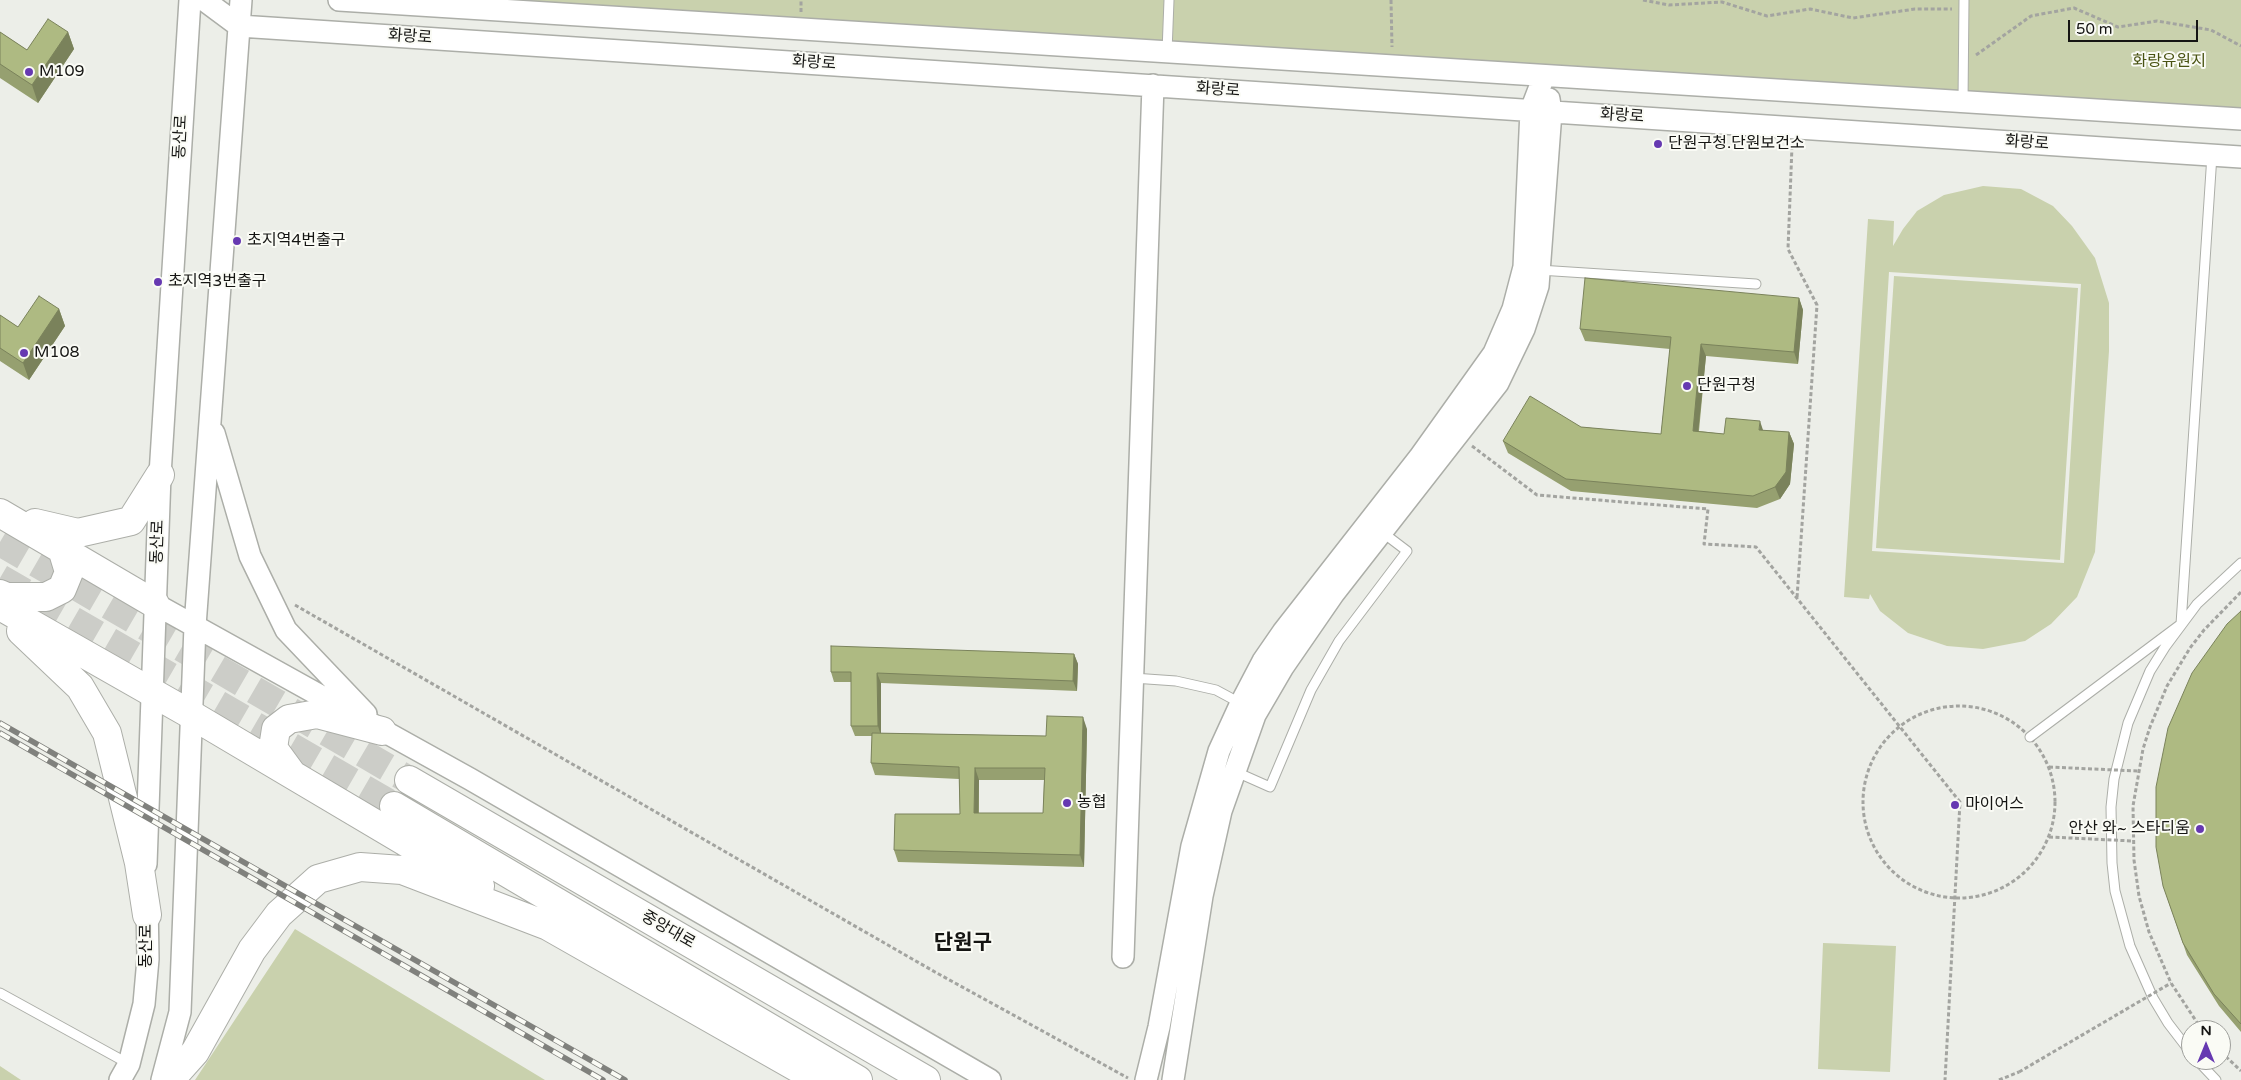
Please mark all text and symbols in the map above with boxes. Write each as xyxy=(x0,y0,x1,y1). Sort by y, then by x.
scale bar xyxy=(2071,10,2201,42)
text: 50 m xyxy=(2076,20,2113,38)
street label: 화랑로 xyxy=(387,26,433,48)
street label: 화랑로 xyxy=(791,52,837,74)
park label: 화랑유원지 xyxy=(2132,52,2206,72)
place label: M109 xyxy=(39,62,85,82)
marker: M109 xyxy=(23,66,35,78)
street label: 화랑로 xyxy=(1195,79,1241,101)
street label: 화랑로 xyxy=(1599,105,1645,127)
street label: 동산로 xyxy=(170,114,192,160)
street label: 화랑로 xyxy=(2004,132,2050,154)
place label: 단원구청.단원보건소 xyxy=(1668,134,1805,154)
marker: 단원구청.단원보건소 xyxy=(1652,138,1664,150)
place label: 초지역4번출구 xyxy=(247,231,345,251)
marker: 초지역4번출구 xyxy=(231,235,243,247)
place label: 초지역3번출구 xyxy=(168,272,266,292)
marker: 초지역3번출구 xyxy=(152,276,164,288)
place label: M108 xyxy=(34,343,80,363)
marker: M108 xyxy=(18,347,30,359)
place label: 단원구청 xyxy=(1697,376,1756,396)
marker: 단원구청 xyxy=(1681,380,1693,392)
street label: 동산로 xyxy=(148,520,168,564)
place label: 농협 xyxy=(1077,793,1106,813)
place label: 마이어스 xyxy=(1965,795,2024,815)
marker: 농협 xyxy=(1061,797,1073,809)
marker: 마이어스 xyxy=(1949,799,1961,811)
place label: 안산 와~ 스타디움 xyxy=(2068,819,2190,839)
marker: 안산 와~ 스타디움 xyxy=(2194,823,2206,835)
street label: 중앙대로 xyxy=(638,907,698,953)
street label: 동산로 xyxy=(137,924,157,968)
district label: 단원구 xyxy=(934,930,992,956)
north arrow xyxy=(2181,1020,2231,1070)
text: N xyxy=(2200,1022,2212,1039)

